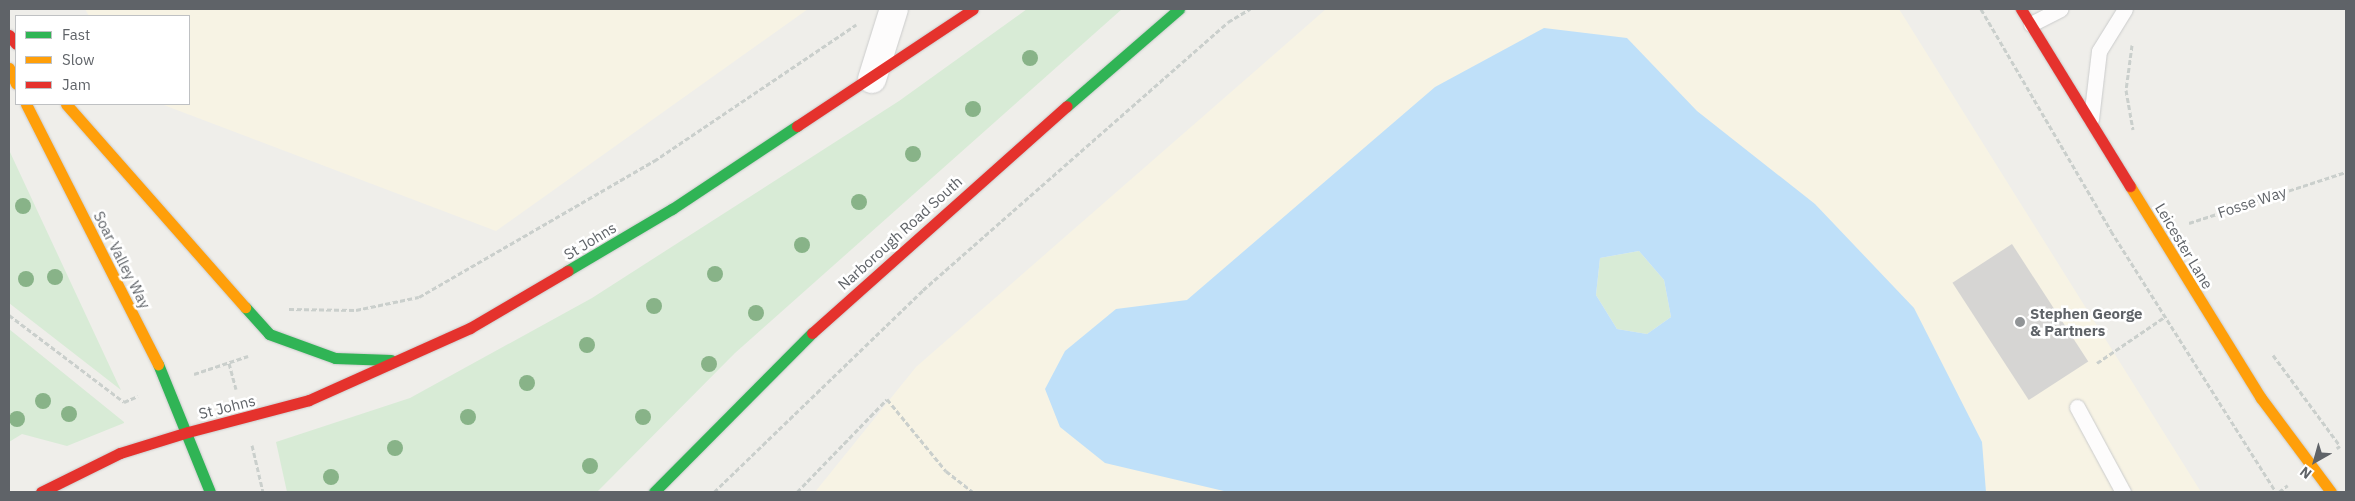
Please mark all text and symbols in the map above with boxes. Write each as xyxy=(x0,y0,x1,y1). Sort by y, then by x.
legend xyxy=(15,15,190,105)
text: Fast xyxy=(62,25,90,44)
text: Slow xyxy=(62,50,95,69)
text: Jam xyxy=(62,75,91,94)
street label: Narborough Road South xyxy=(834,172,966,294)
street label: Fosse Way xyxy=(2215,182,2289,222)
street label: Leicester Lane xyxy=(2151,200,2217,292)
street label: Soar Valley Way xyxy=(90,208,154,312)
street label: St Johns xyxy=(561,218,619,264)
place label: Stephen George & Partners xyxy=(2030,304,2143,339)
marker: Stephen George & Partners xyxy=(2014,316,2026,328)
street label: St Johns xyxy=(197,391,257,423)
north arrow xyxy=(2290,436,2340,486)
text: N xyxy=(2296,463,2315,483)

